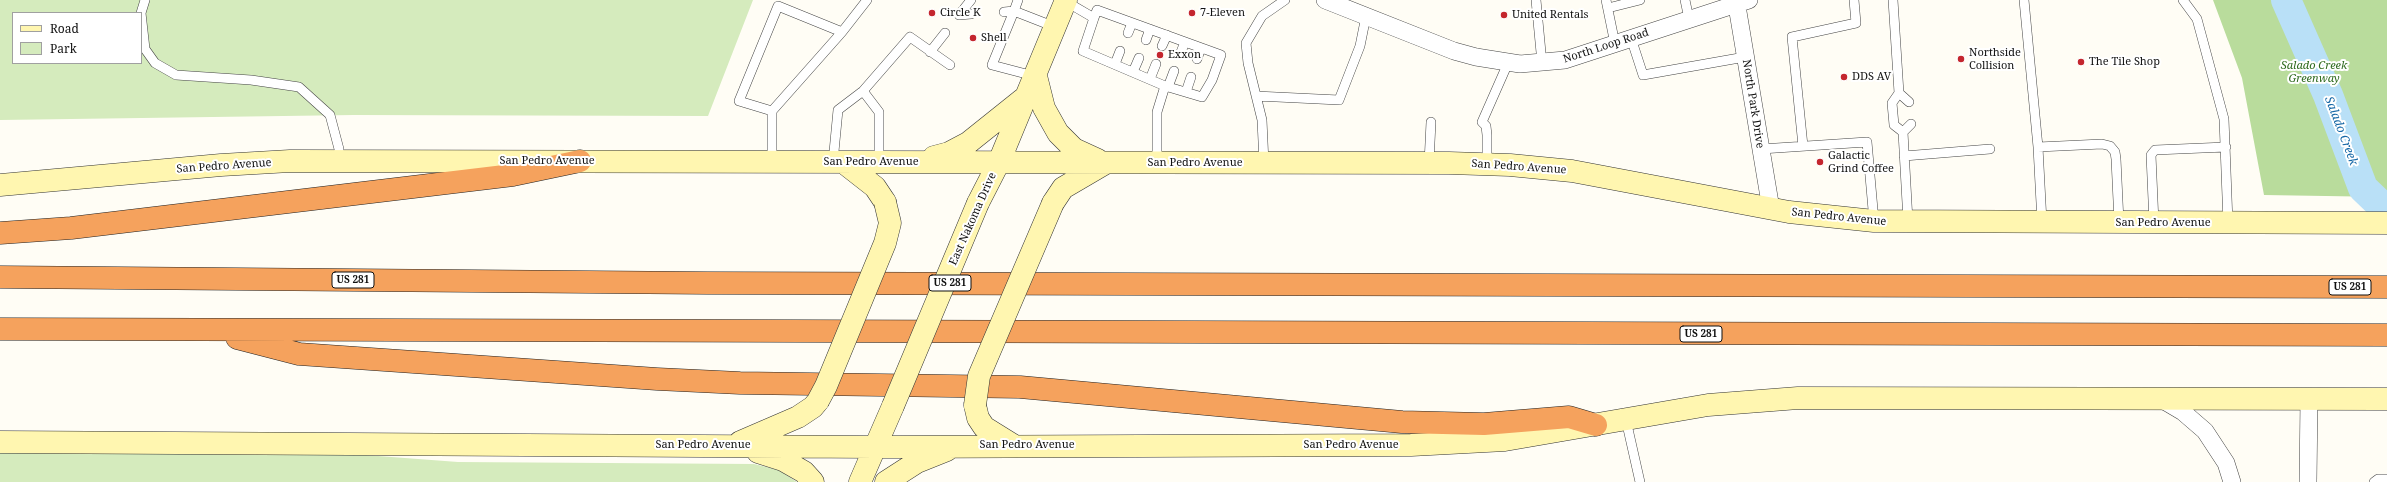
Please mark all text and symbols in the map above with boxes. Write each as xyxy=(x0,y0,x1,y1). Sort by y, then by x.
place label: Circle K xyxy=(940,6,981,20)
place label: 7-Eleven xyxy=(1200,6,1245,20)
marker: Circle K xyxy=(927,8,937,18)
marker: 7-Eleven xyxy=(1187,8,1197,18)
place label: United Rentals xyxy=(1512,8,1589,22)
marker: United Rentals xyxy=(1499,10,1509,20)
legend xyxy=(12,12,142,64)
text: Road xyxy=(50,20,79,37)
street label: North Loop Road xyxy=(1561,26,1651,66)
place label: Shell xyxy=(981,31,1007,45)
marker: Shell xyxy=(968,33,978,43)
text: Park xyxy=(50,40,77,57)
place label: Northside Collision xyxy=(1969,46,2021,72)
place label: Exxon xyxy=(1168,48,1201,62)
marker: Exxon xyxy=(1155,50,1165,60)
marker: Northside Collision xyxy=(1956,54,1966,64)
place label: The Tile Shop xyxy=(2089,55,2160,69)
marker: The Tile Shop xyxy=(2076,57,2086,67)
street label: North Park Drive xyxy=(1739,59,1767,149)
park label: Salado Creek Greenway xyxy=(2281,59,2347,85)
place label: DDS AV xyxy=(1852,70,1891,84)
marker: DDS AV xyxy=(1839,72,1849,82)
water label: Salado Creek xyxy=(2321,95,2361,167)
place label: Galactic Grind Coffee xyxy=(1828,149,1894,175)
street label: San Pedro Avenue xyxy=(499,154,595,168)
street label: San Pedro Avenue xyxy=(823,155,919,169)
street label: San Pedro Avenue xyxy=(176,156,272,176)
street label: San Pedro Avenue xyxy=(1147,156,1243,170)
street label: San Pedro Avenue xyxy=(1471,157,1567,177)
marker: Galactic Grind Coffee xyxy=(1815,157,1825,167)
street label: East Nakoma Drive xyxy=(947,171,999,267)
street label: San Pedro Avenue xyxy=(1791,205,1887,229)
street label: San Pedro Avenue xyxy=(2115,216,2211,230)
road number: US 281 xyxy=(332,272,374,288)
road number: US 281 xyxy=(929,275,971,291)
road number: US 281 xyxy=(2329,279,2371,295)
road number: US 281 xyxy=(1680,326,1722,342)
street label: San Pedro Avenue xyxy=(655,438,751,452)
street label: San Pedro Avenue xyxy=(979,438,1075,452)
street label: San Pedro Avenue xyxy=(1303,438,1399,452)

